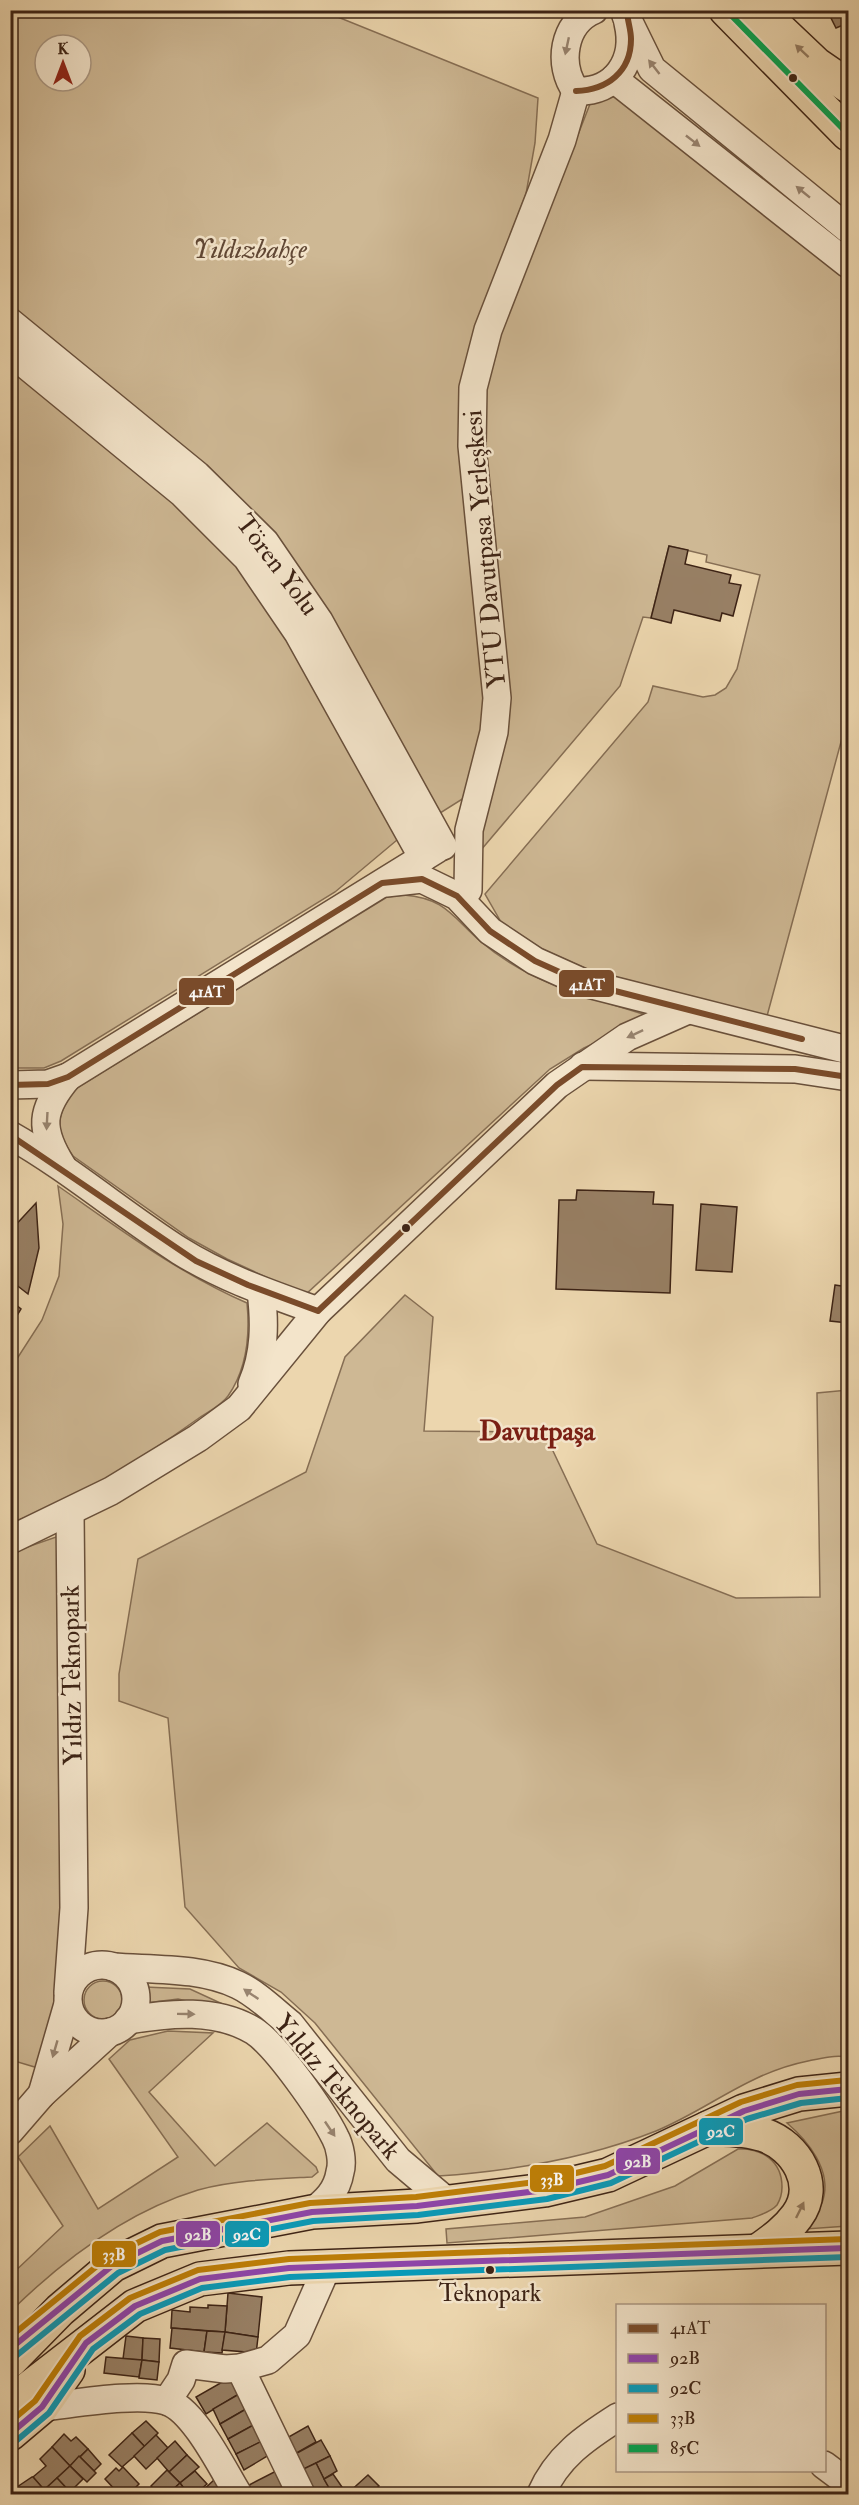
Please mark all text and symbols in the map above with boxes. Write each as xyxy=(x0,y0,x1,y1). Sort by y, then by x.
north arrow xyxy=(33,33,93,93)
one-way arrow xyxy=(562,37,571,56)
text: K xyxy=(57,39,69,59)
one-way arrow xyxy=(795,45,810,58)
one-way arrow xyxy=(647,59,660,75)
unlabelled marker xyxy=(787,72,799,84)
one-way arrow xyxy=(685,134,700,147)
one-way arrow xyxy=(795,185,811,198)
park label: Yıldızbahçe xyxy=(193,234,307,266)
street label: YTU Davutpasa Yerleşkesi xyxy=(457,408,514,689)
street label: Tören Yolu xyxy=(229,508,325,622)
line badge: 41AT xyxy=(558,969,615,998)
text: 41AT xyxy=(568,975,606,995)
line badge: 41AT xyxy=(178,977,235,1006)
text: 41AT xyxy=(188,982,226,1002)
one-way arrow xyxy=(626,1030,644,1039)
one-way arrow xyxy=(42,1112,51,1131)
unlabelled marker xyxy=(400,1222,412,1234)
district label: Davutpaşa xyxy=(479,1414,597,1449)
street label: Yıldız Teknopark xyxy=(54,1584,91,1765)
one-way arrow xyxy=(244,1988,260,2000)
street label: Yıldız Teknopark xyxy=(266,2008,407,2167)
one-way arrow xyxy=(177,2010,196,2019)
one-way arrow xyxy=(50,2040,59,2058)
line badge: 92C xyxy=(698,2117,744,2146)
one-way arrow xyxy=(324,2121,335,2137)
text: 92C xyxy=(705,2122,735,2142)
line badge: 92B xyxy=(615,2147,661,2175)
text: 92B xyxy=(623,2152,651,2172)
line badge: 33B xyxy=(529,2164,575,2193)
text: 33B xyxy=(541,2170,563,2190)
one-way arrow xyxy=(795,2201,804,2218)
line badge: 92B xyxy=(175,2220,221,2248)
line badge: 92C xyxy=(224,2220,270,2248)
text: 92B xyxy=(183,2225,211,2245)
text: 92C xyxy=(231,2225,261,2245)
line badge: 33B xyxy=(91,2240,137,2268)
text: 33B xyxy=(103,2245,125,2265)
marker: Teknopark xyxy=(484,2264,496,2276)
place label: Teknopark xyxy=(439,2278,542,2309)
legend xyxy=(616,2304,826,2472)
text: 41AT xyxy=(670,2317,711,2340)
text: 92B xyxy=(668,2347,700,2370)
text: 92C xyxy=(668,2377,702,2400)
text: 33B xyxy=(670,2407,696,2430)
text: 85C xyxy=(670,2437,700,2460)

